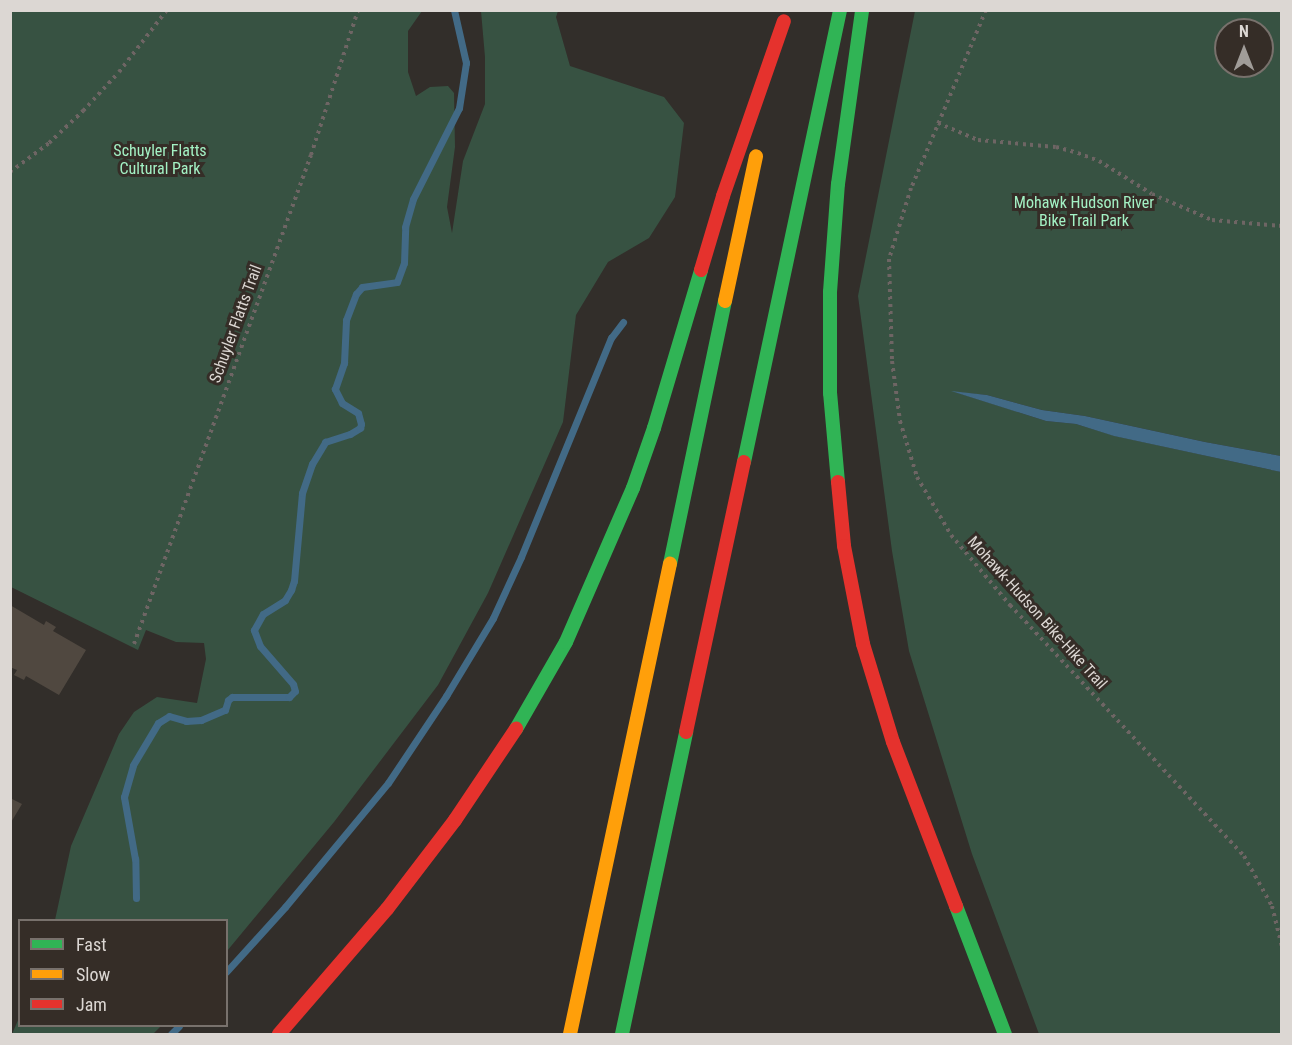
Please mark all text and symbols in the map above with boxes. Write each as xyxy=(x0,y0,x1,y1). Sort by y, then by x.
north arrow xyxy=(1214,18,1274,78)
text: N xyxy=(1239,22,1249,41)
park label: Schuyler Flatts Cultural Park xyxy=(113,141,207,179)
park label: Mohawk Hudson River Bike Trail Park xyxy=(1014,193,1154,231)
street label: Schuyler Flatts Trail xyxy=(206,262,266,386)
street label: Mohawk-Hudson Bike-Hike Trail xyxy=(963,532,1111,694)
legend xyxy=(18,919,228,1027)
text: Fast xyxy=(76,934,107,955)
text: Slow xyxy=(76,964,110,985)
text: Jam xyxy=(76,994,107,1015)

